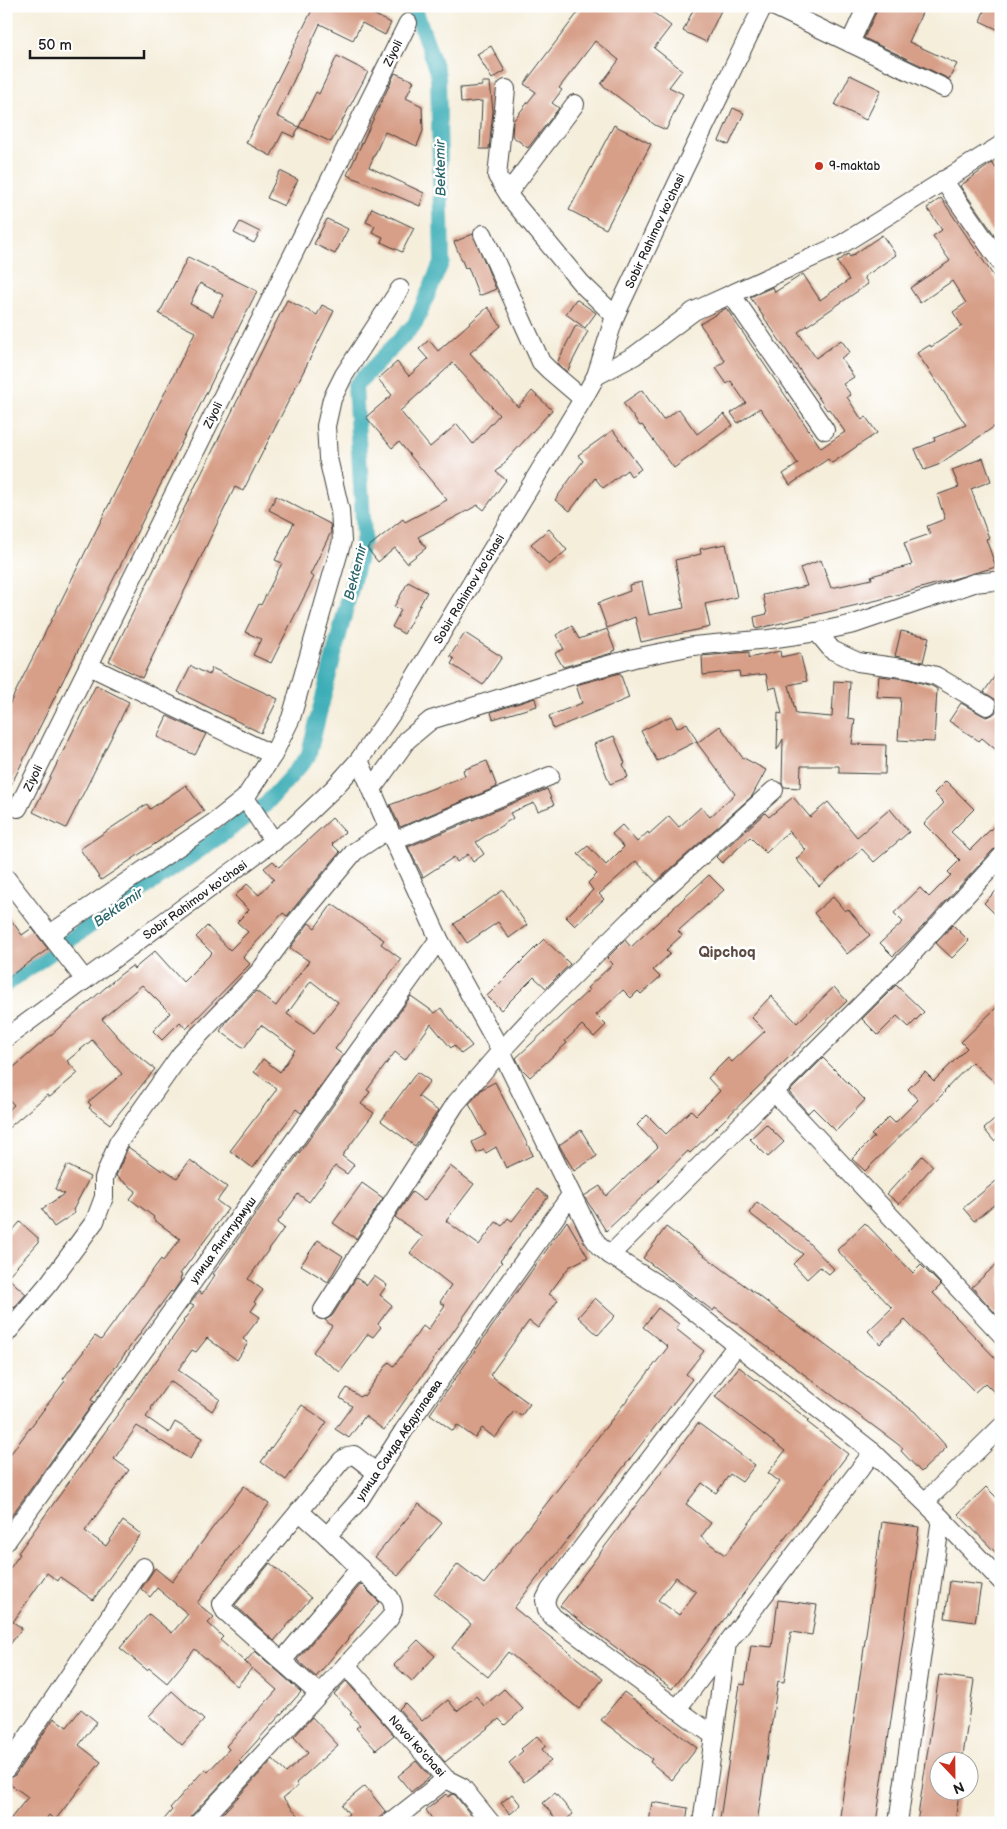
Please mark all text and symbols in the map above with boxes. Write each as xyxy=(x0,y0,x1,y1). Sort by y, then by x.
scale bar xyxy=(30,28,144,60)
text: 50 m xyxy=(38,36,72,55)
street label: Ziyoli xyxy=(380,37,406,70)
water label: Bektemir xyxy=(431,139,449,196)
place label: 9-maktab xyxy=(829,159,880,174)
marker: 9-maktab xyxy=(813,160,825,172)
street label: Sobir Rahimov ko'chasi xyxy=(622,171,689,291)
street label: Ziyoli xyxy=(200,399,226,432)
street label: Sobir Rahimov ko'chasi xyxy=(431,532,508,647)
water label: Bektemir xyxy=(340,542,371,602)
street label: Ziyoli xyxy=(20,762,46,795)
street label: Sobir Rahimov ko'chasi xyxy=(140,857,250,943)
water label: Bektemir xyxy=(90,884,147,931)
district label: Qipchoq xyxy=(698,943,756,962)
street label: улица Янгитурмуш xyxy=(187,1194,260,1287)
street label: улица Саида Абдуллаева xyxy=(353,1377,446,1504)
street label: Navoi ko'chasi xyxy=(385,1712,448,1780)
north arrow xyxy=(930,1752,980,1802)
text: N xyxy=(951,1778,967,1797)

